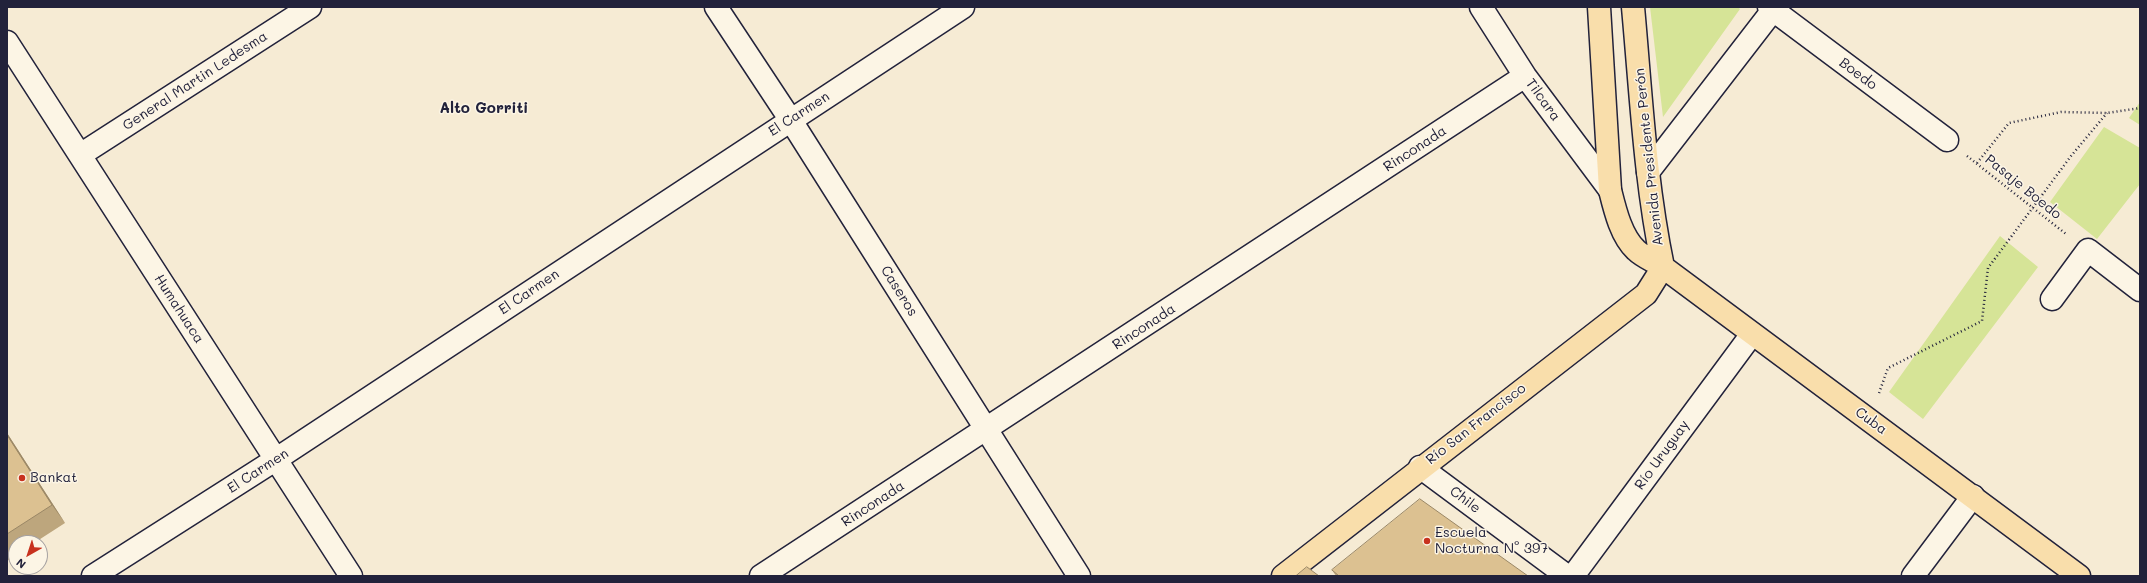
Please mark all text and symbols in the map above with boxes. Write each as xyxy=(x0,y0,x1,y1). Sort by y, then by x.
street label: General Martin Ledesma xyxy=(120,28,270,134)
street label: Boedo xyxy=(1836,54,1880,94)
street label: Avenida Presidente Perón xyxy=(1631,67,1667,247)
street label: Tilcara xyxy=(1522,76,1564,124)
street label: El Carmen xyxy=(765,88,833,140)
district label: Alto Gorriti xyxy=(440,99,528,117)
street label: Rinconada xyxy=(1380,122,1450,176)
street label: Pasaje Boedo xyxy=(1981,151,2065,223)
street label: Caseros xyxy=(877,263,921,319)
street label: El Carmen xyxy=(496,266,562,318)
street label: Humahuaca xyxy=(151,271,207,347)
street label: Rinconada xyxy=(1109,300,1179,354)
street label: Río San Francisco xyxy=(1423,380,1529,468)
street label: Cuba xyxy=(1852,404,1890,438)
street label: Río Uruguay xyxy=(1631,417,1693,493)
street label: El Carmen xyxy=(224,445,292,497)
place label: Bankat xyxy=(30,470,77,486)
marker: Bankat xyxy=(17,473,27,483)
street label: Rinconada xyxy=(838,477,908,531)
street label: Chile xyxy=(1446,483,1484,517)
place label: Escuela Nocturna N° 397 xyxy=(1435,525,1548,558)
north arrow xyxy=(8,535,48,575)
marker: Escuela Nocturna N° 397 xyxy=(1422,536,1432,546)
text: N xyxy=(13,555,29,572)

